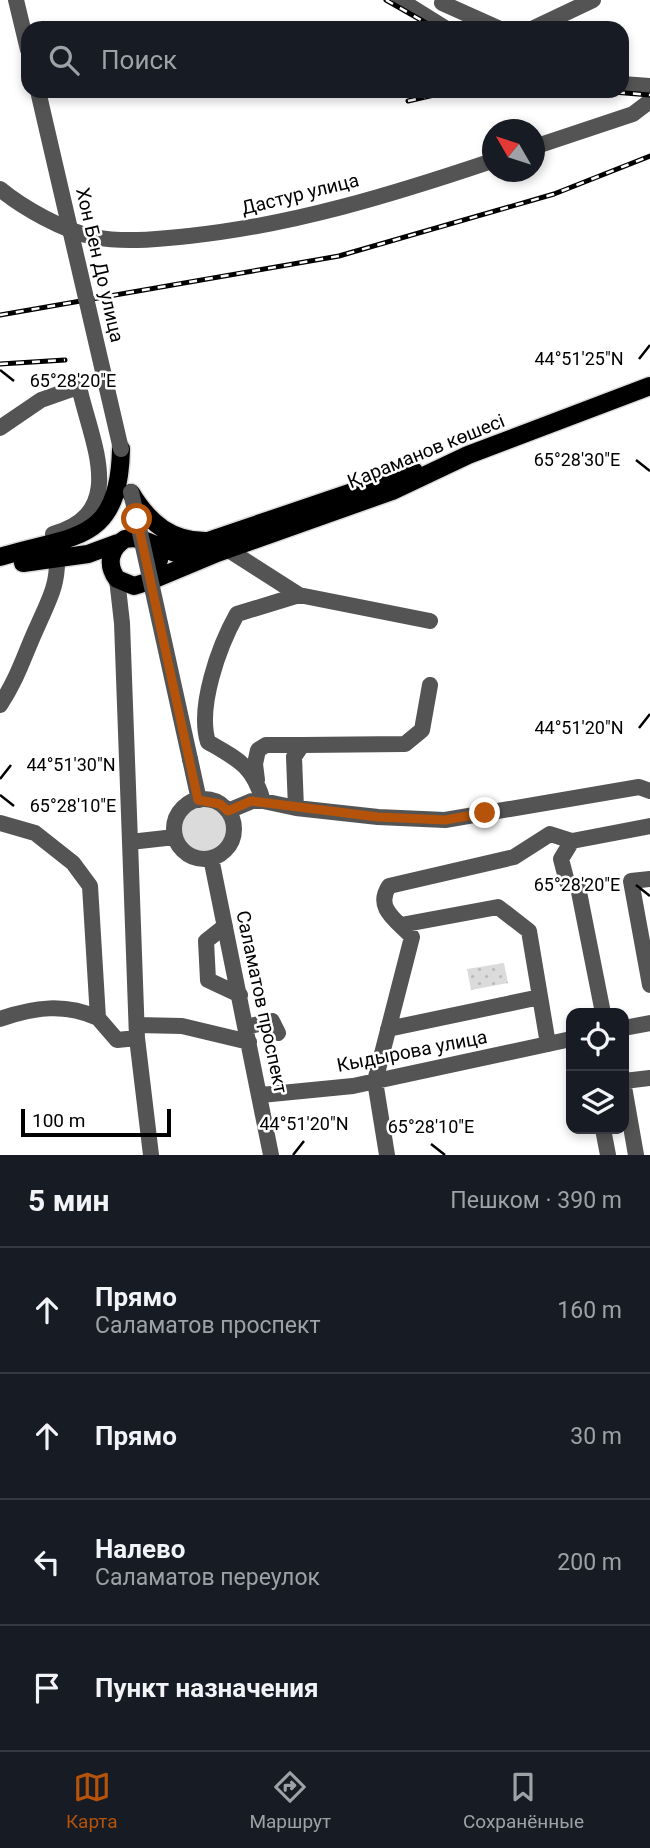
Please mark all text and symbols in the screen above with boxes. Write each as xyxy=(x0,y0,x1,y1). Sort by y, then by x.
search box xyxy=(21,21,629,98)
icon: search xyxy=(45,41,83,79)
text: Поиск xyxy=(101,45,177,75)
north arrow xyxy=(482,119,545,182)
street label: Дастур улица xyxy=(239,168,361,220)
street label: Хон Бен До улица xyxy=(71,185,129,345)
text: 44°51'25"N xyxy=(534,348,624,369)
text: 65°28'20"E xyxy=(30,370,116,391)
street label: Қараманов көшесі xyxy=(344,409,508,493)
text: 65°28'30"E xyxy=(534,449,620,470)
route start xyxy=(121,503,152,534)
text: 44°51'20"N xyxy=(534,717,624,738)
text: 44°51'30"N xyxy=(26,754,116,775)
text: 65°28'10"E xyxy=(30,795,116,816)
route end xyxy=(469,797,500,828)
text: 65°28'20"E xyxy=(534,874,620,895)
street label: Саламатов проспект xyxy=(231,908,293,1096)
map controls xyxy=(566,1008,629,1134)
button: locate xyxy=(566,1008,629,1071)
street label: Кыдырова улица xyxy=(335,1025,489,1077)
button: layers xyxy=(566,1071,629,1134)
scale bar xyxy=(21,1106,172,1138)
text: 100 m xyxy=(32,1109,85,1132)
text: 44°51'20"N xyxy=(259,1113,349,1134)
text: 65°28'10"E xyxy=(388,1116,474,1137)
text: 5 мин xyxy=(28,1183,109,1218)
text: Пешком · 390 m xyxy=(450,1187,622,1214)
text: Прямо xyxy=(95,1282,177,1312)
icon: ahead xyxy=(28,1291,66,1329)
text: 160 m xyxy=(557,1297,622,1324)
text: Саламатов проспект xyxy=(95,1312,321,1339)
icon: ahead xyxy=(28,1417,66,1455)
text: Прямо xyxy=(95,1421,177,1451)
text: 30 m xyxy=(570,1423,622,1450)
text: Налево xyxy=(95,1534,185,1564)
icon: left xyxy=(28,1543,66,1581)
text: 200 m xyxy=(557,1549,622,1576)
text: Саламатов переулок xyxy=(95,1564,320,1591)
icon: arrive xyxy=(28,1669,66,1707)
text: Пункт назначения xyxy=(95,1673,319,1703)
tab: Карта xyxy=(66,1768,118,1833)
tab: Маршрут xyxy=(249,1768,331,1833)
tab: Сохранённые xyxy=(463,1768,584,1833)

